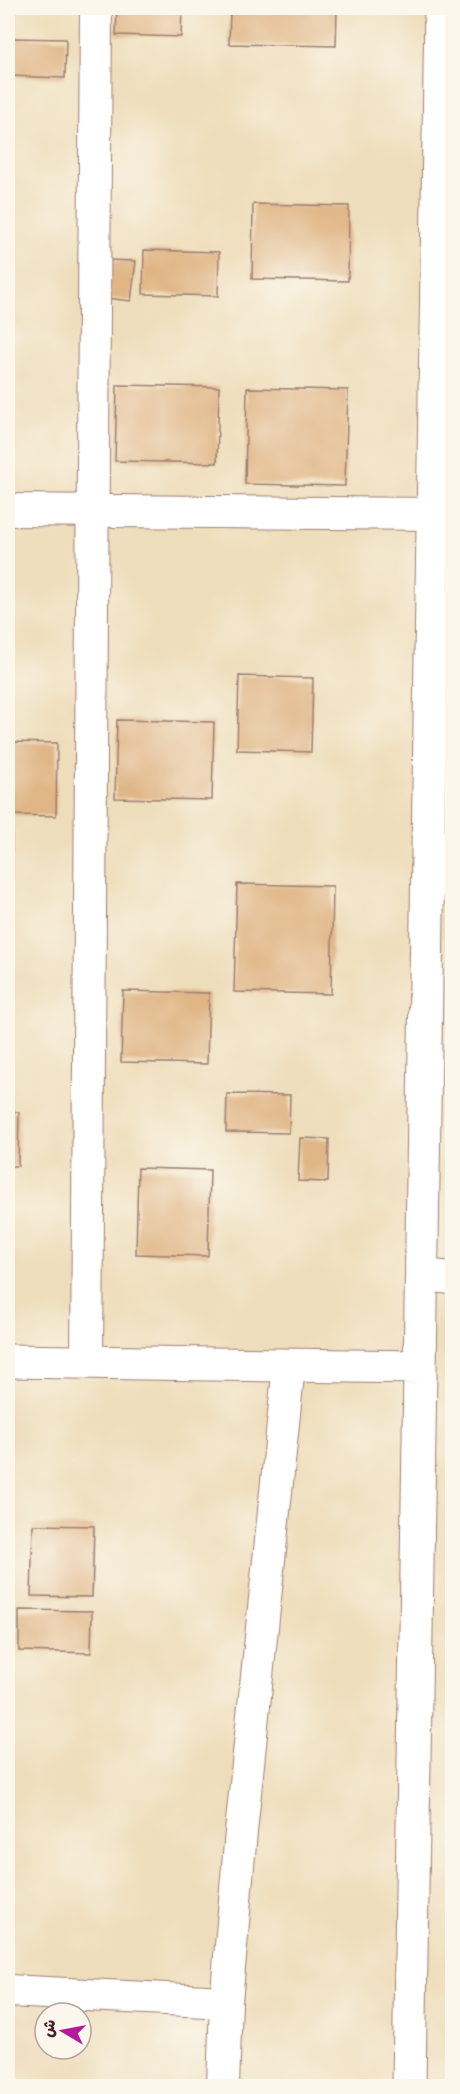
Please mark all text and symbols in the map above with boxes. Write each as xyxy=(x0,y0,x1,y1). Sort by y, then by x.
north arrow xyxy=(33,2001,93,2061)
text: ش xyxy=(38,2018,62,2039)

